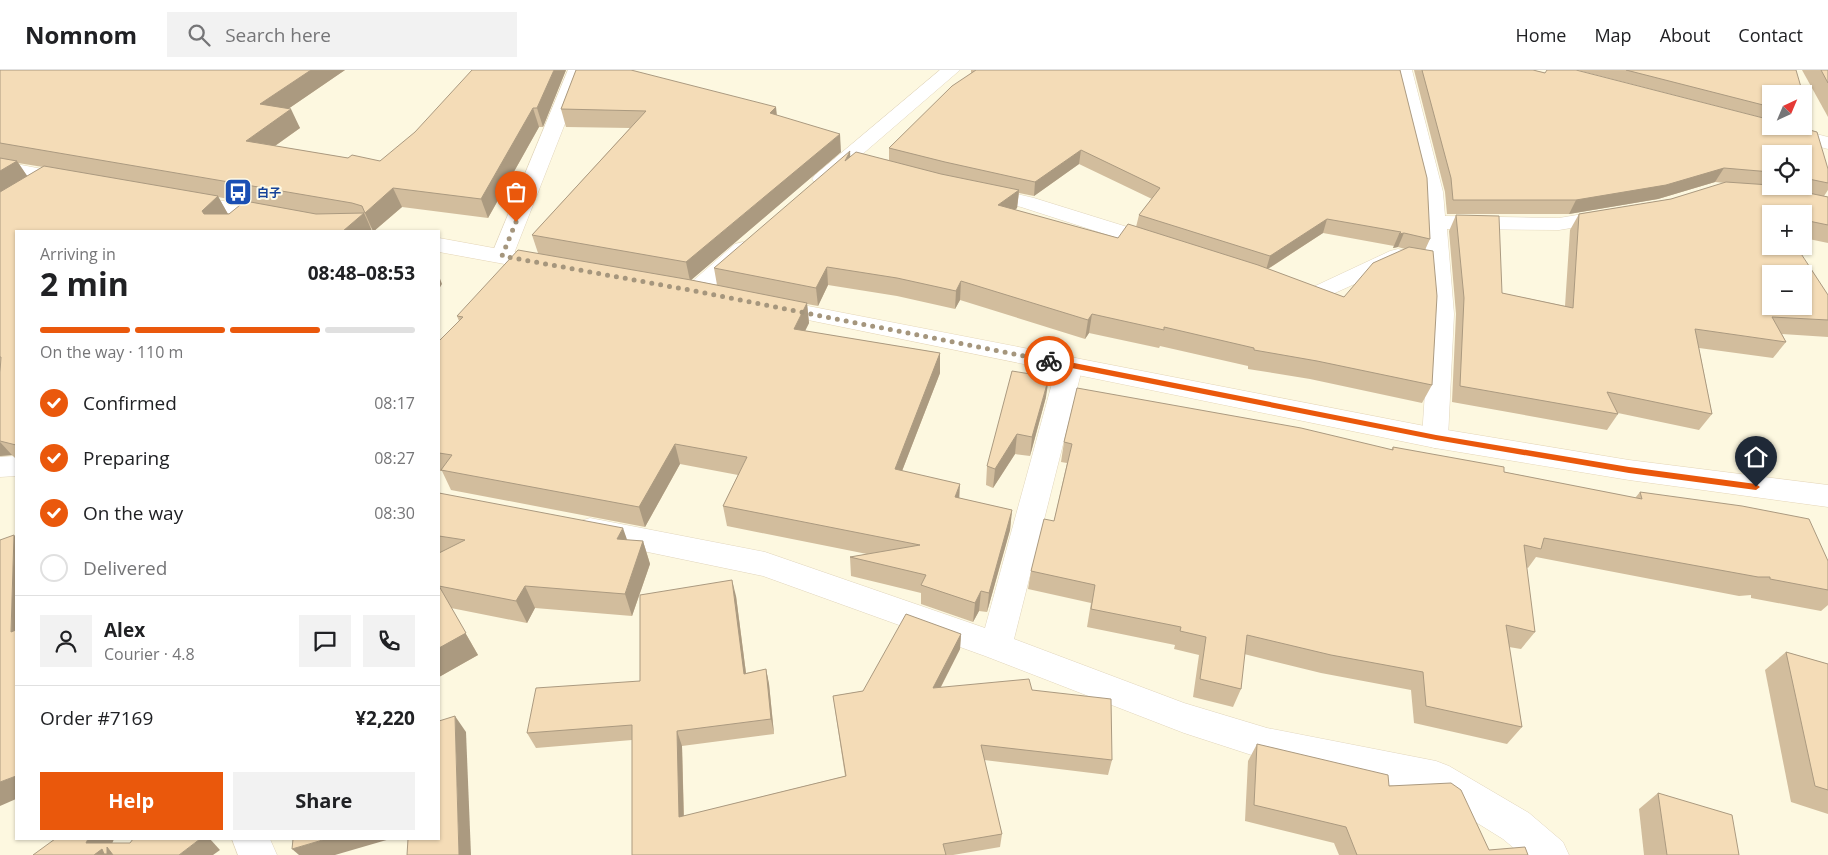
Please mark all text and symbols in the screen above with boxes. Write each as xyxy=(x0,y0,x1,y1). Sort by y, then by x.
search box xyxy=(167,12,517,57)
text: Nomnom xyxy=(25,18,137,51)
icon: search xyxy=(185,21,213,49)
text: Search here xyxy=(225,22,331,48)
text: Home xyxy=(1516,23,1566,47)
text: Map xyxy=(1594,23,1632,47)
text: About xyxy=(1660,23,1710,47)
text: Contact xyxy=(1738,23,1803,47)
north arrow xyxy=(1762,85,1812,135)
map controls xyxy=(1762,85,1812,315)
button: locate xyxy=(1762,145,1812,195)
pin xyxy=(495,171,537,222)
bus stop icon: 白子 xyxy=(223,177,253,207)
icon: bag xyxy=(502,178,530,206)
place label: 白子 xyxy=(257,184,281,201)
button: + xyxy=(1762,205,1812,255)
text: Arriving in xyxy=(40,243,116,265)
text: 08:48–08:53 xyxy=(308,260,415,286)
text: 2 min xyxy=(40,262,129,305)
button: − xyxy=(1762,265,1812,315)
courier xyxy=(1024,336,1074,386)
text: On the way · 110 m xyxy=(40,341,183,363)
icon: bike xyxy=(1035,347,1063,375)
icon: check xyxy=(40,389,68,417)
text: Confirmed xyxy=(83,390,177,416)
text: 08:17 xyxy=(374,392,415,414)
pin xyxy=(1735,436,1777,487)
icon: home xyxy=(1742,443,1770,471)
icon: check xyxy=(40,444,68,472)
text: Preparing xyxy=(83,445,170,471)
text: 08:27 xyxy=(374,447,415,469)
icon: check xyxy=(40,499,68,527)
text: On the way xyxy=(83,500,183,526)
text: 08:30 xyxy=(374,502,415,524)
text: Delivered xyxy=(83,555,167,581)
button: person xyxy=(40,615,92,667)
button: chat xyxy=(299,615,351,667)
button: phone xyxy=(363,615,415,667)
text: Alex xyxy=(104,617,145,643)
text: Courier · 4.8 xyxy=(104,643,195,665)
text: Order #7169 xyxy=(40,705,153,731)
text: ¥2,220 xyxy=(355,705,415,731)
button: Help xyxy=(40,772,223,830)
button: Share xyxy=(233,772,415,830)

